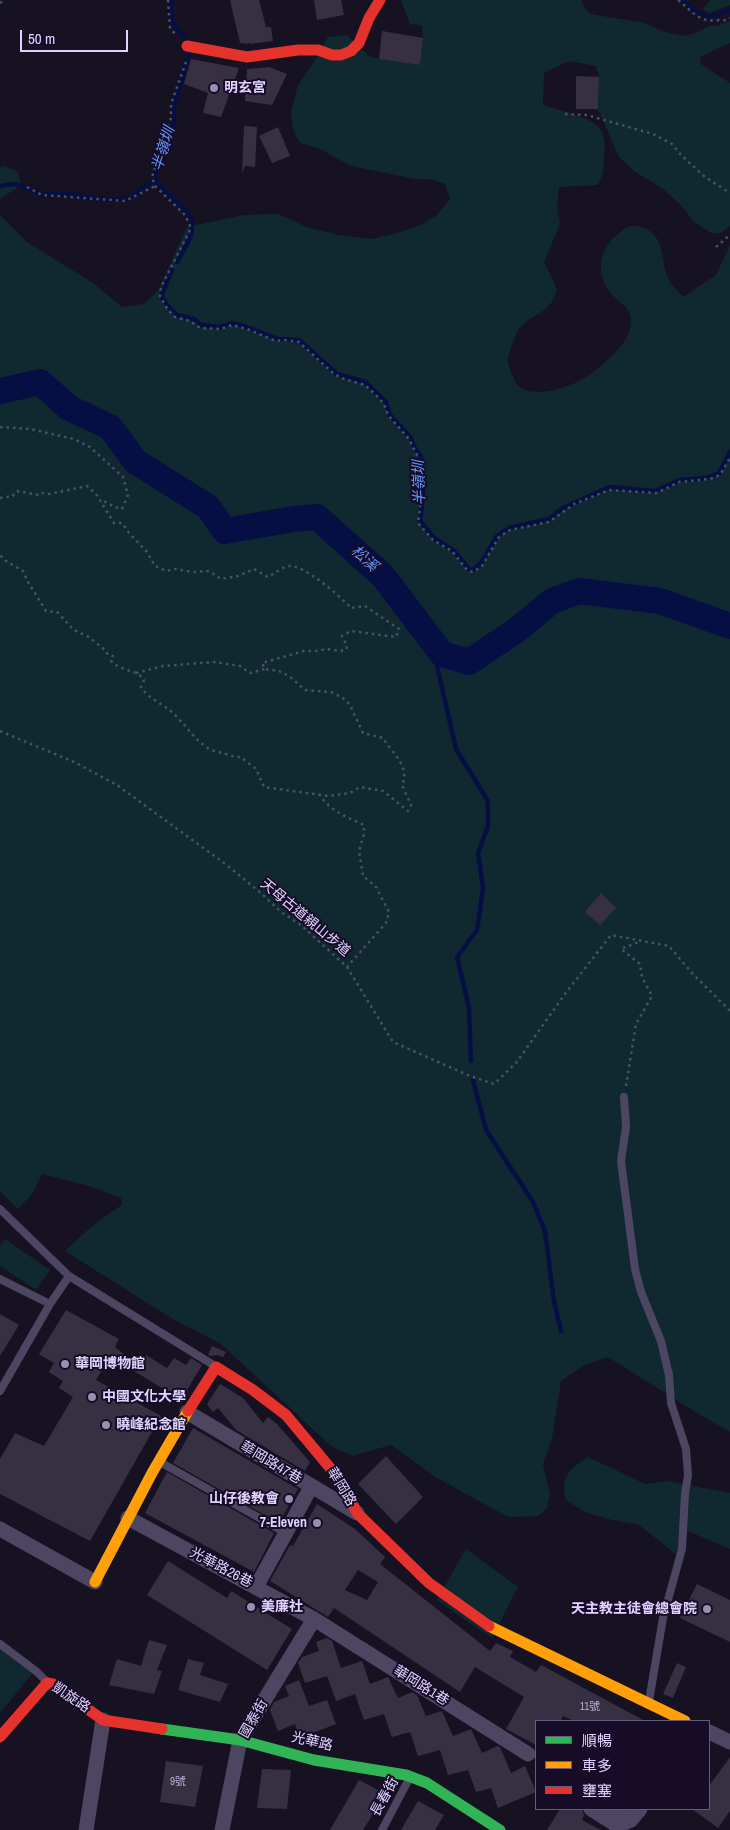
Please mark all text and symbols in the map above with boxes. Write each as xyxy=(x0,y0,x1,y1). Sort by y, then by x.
scale bar xyxy=(22,20,130,52)
text: 50 m xyxy=(28,28,55,49)
place label: 明玄宮 xyxy=(224,80,266,96)
marker: 明玄宮 xyxy=(208,82,220,94)
water label: 半嶺圳 xyxy=(149,125,179,173)
water label: 半嶺圳 xyxy=(410,460,430,506)
water label: 松溪 xyxy=(347,542,381,576)
street label: 天母古道親山步道 xyxy=(257,876,353,960)
place label: 華岡博物館 xyxy=(75,1356,145,1372)
marker: 華岡博物館 xyxy=(59,1358,71,1370)
place label: 中國文化大學 xyxy=(102,1389,186,1405)
marker: 中國文化大學 xyxy=(86,1391,98,1403)
place label: 曉峰紀念館 xyxy=(116,1417,186,1433)
marker: 曉峰紀念館 xyxy=(100,1419,112,1431)
street label: 華岡路47巷 xyxy=(237,1438,305,1488)
street label: 華岡路 xyxy=(323,1465,359,1509)
place label: 山仔後教會 xyxy=(209,1491,279,1507)
marker: 山仔後教會 xyxy=(283,1493,295,1505)
place label: 7-Eleven xyxy=(260,1515,307,1531)
marker: 7-Eleven xyxy=(311,1517,323,1529)
street label: 光華路26巷 xyxy=(187,1544,255,1592)
place label: 美廉社 xyxy=(261,1599,303,1615)
marker: 美廉社 xyxy=(245,1601,257,1613)
place label: 天主教主徒會總會院 xyxy=(571,1601,697,1617)
marker: 天主教主徒會總會院 xyxy=(701,1603,713,1615)
street label: 華岡路1巷 xyxy=(390,1662,452,1710)
street label: 凱旋路 xyxy=(49,1679,93,1717)
street label: 國泰街 xyxy=(236,1697,272,1741)
house number: 11號 xyxy=(580,1700,600,1714)
legend xyxy=(535,1720,710,1810)
street label: 光華路 xyxy=(290,1729,334,1755)
text: 順暢 xyxy=(582,1730,612,1751)
text: 車多 xyxy=(582,1755,612,1776)
house number: 9號 xyxy=(170,1775,186,1789)
street label: 長春街 xyxy=(367,1775,403,1819)
text: 壅塞 xyxy=(582,1780,612,1801)

